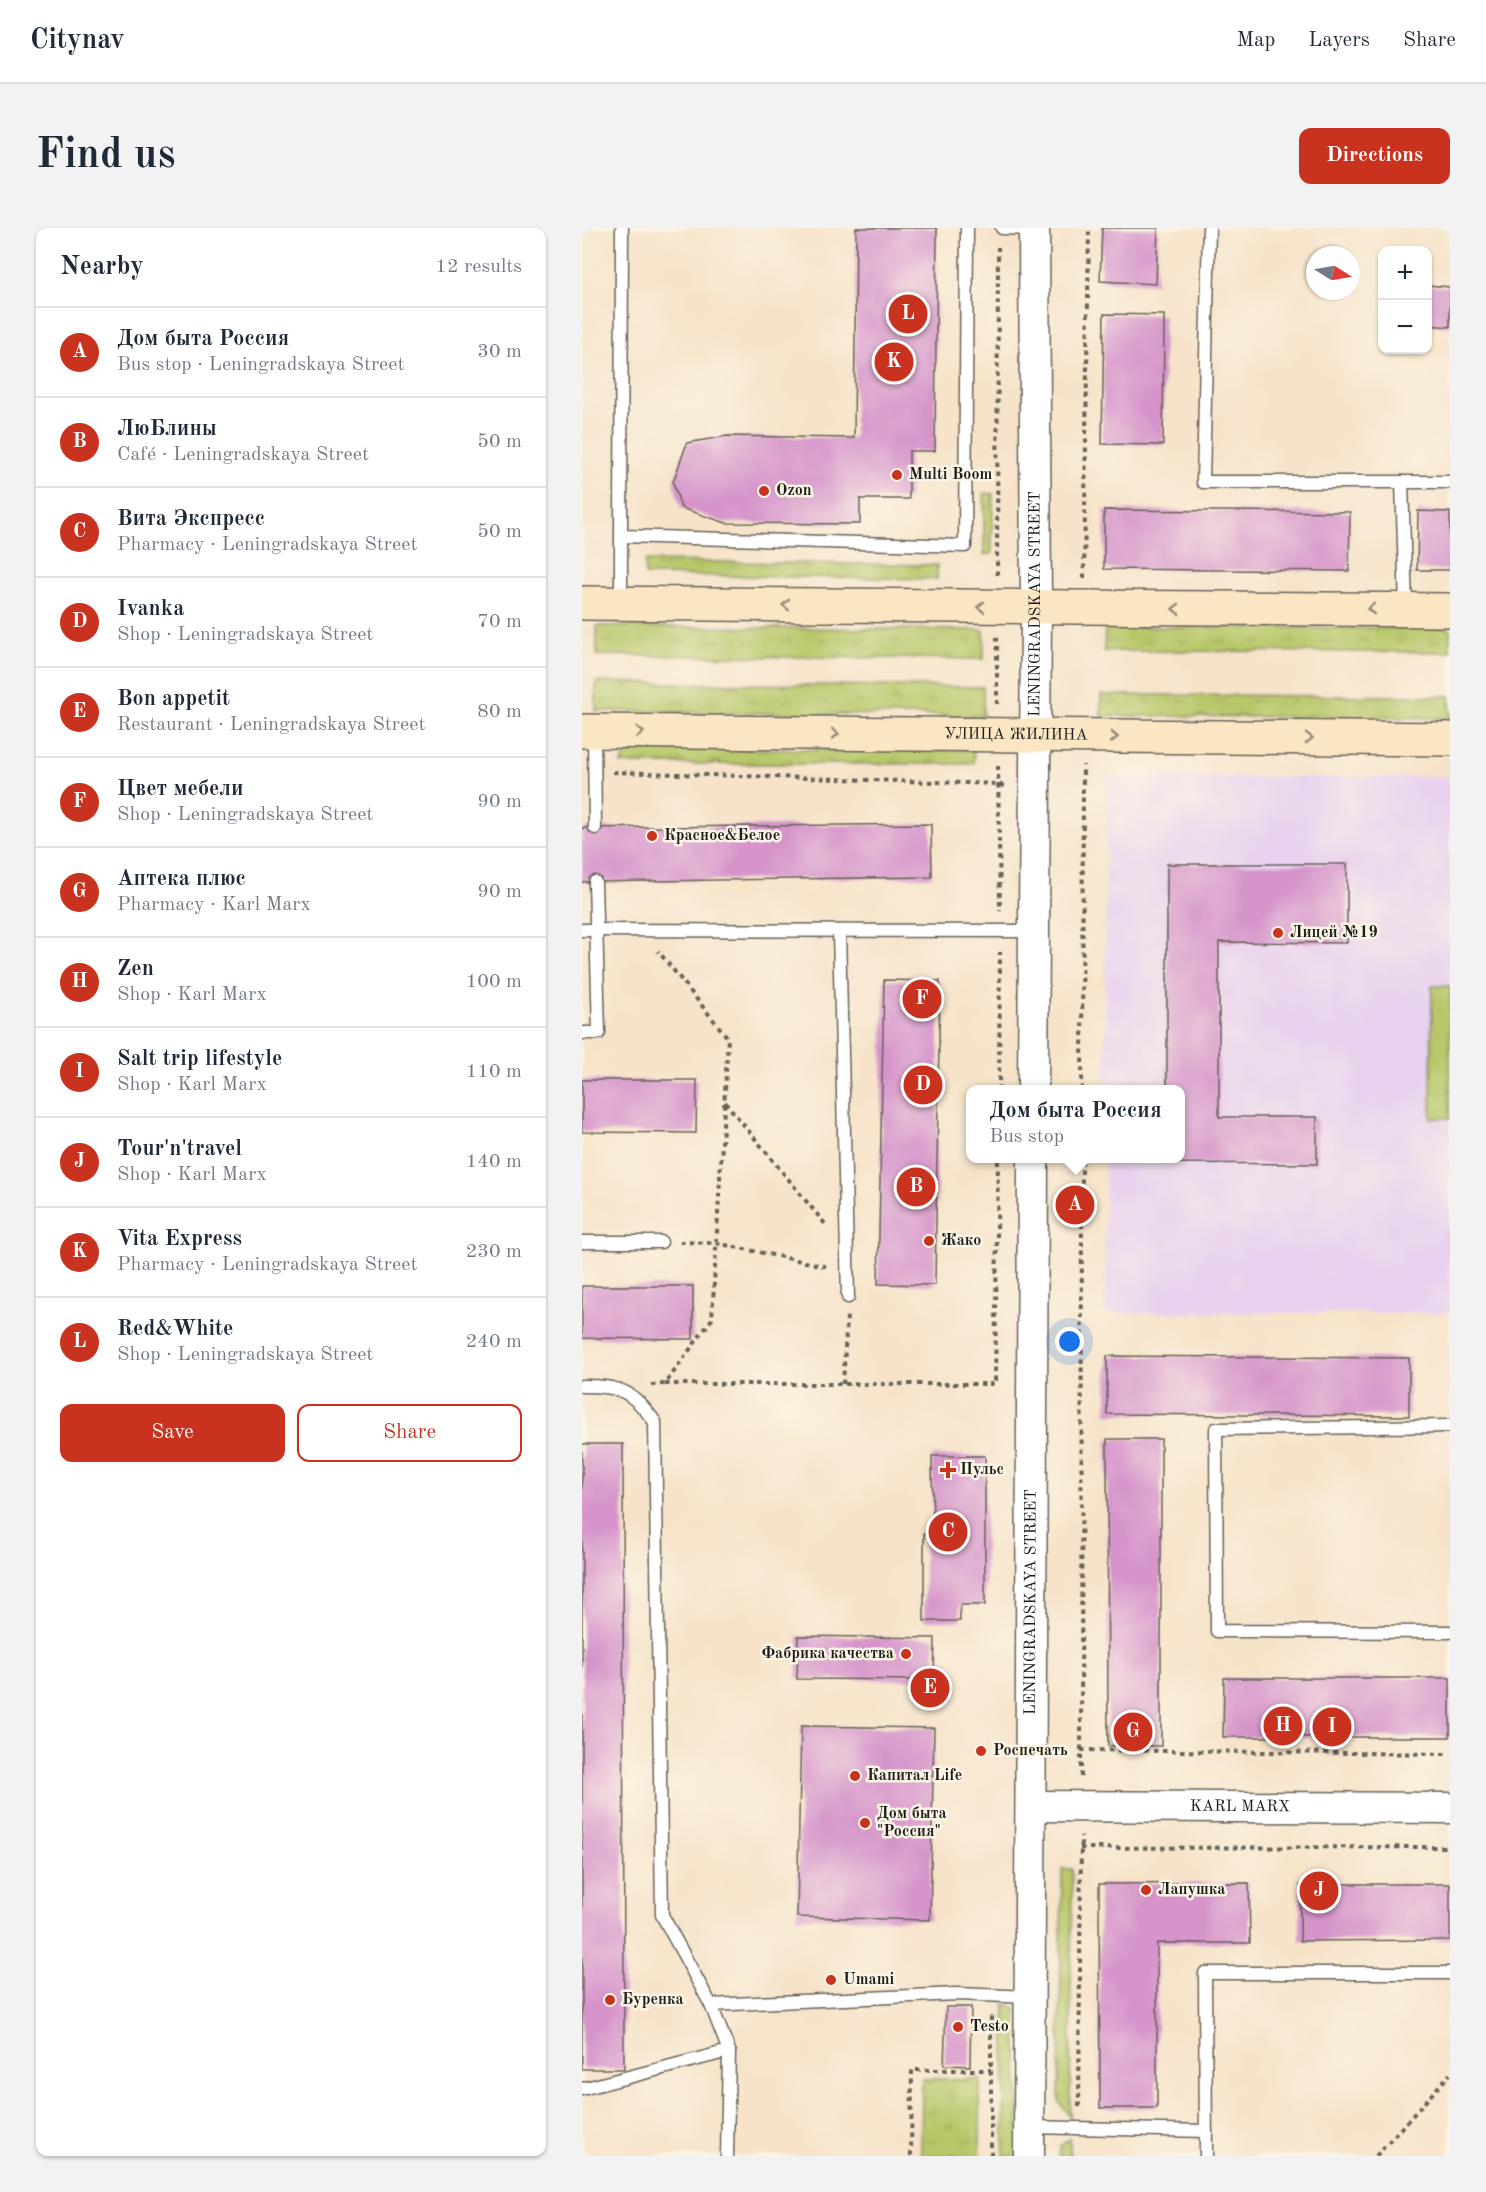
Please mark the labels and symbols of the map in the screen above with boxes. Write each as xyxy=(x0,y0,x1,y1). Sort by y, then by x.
north arrow xyxy=(1306,246,1360,300)
pin: L xyxy=(888,292,928,337)
pin: K xyxy=(874,340,914,384)
place label: Multi Boom xyxy=(909,467,992,483)
marker: Multi Boom xyxy=(890,468,904,482)
place label: Ozon xyxy=(776,483,812,499)
marker: Ozon xyxy=(757,484,771,498)
street label: LENINGRADSKAYA STREET xyxy=(1027,491,1044,717)
one-way arrow xyxy=(781,599,790,611)
one-way arrow xyxy=(976,601,985,613)
one-way arrow xyxy=(1171,603,1180,615)
one-way arrow xyxy=(1366,603,1375,615)
one-way arrow xyxy=(636,726,645,738)
street label: УЛИЦА ЖИЛИНА xyxy=(944,726,1088,744)
one-way arrow xyxy=(831,728,840,741)
one-way arrow xyxy=(1110,731,1119,743)
one-way arrow xyxy=(1305,732,1314,744)
place label: Красное&Белое xyxy=(664,828,780,844)
marker: Красное&Белое xyxy=(645,829,659,843)
place label: Лицей №19 xyxy=(1290,925,1378,941)
marker: Лицей №19 xyxy=(1271,926,1285,940)
pin: F xyxy=(902,976,942,1022)
pin: D xyxy=(904,1062,942,1108)
pin: B xyxy=(896,1164,936,1210)
pin: A xyxy=(1056,1182,1094,1228)
place label: Жако xyxy=(941,1233,981,1249)
marker: Жако xyxy=(922,1234,936,1248)
your location xyxy=(1055,1327,1084,1356)
place label: Пульс xyxy=(960,1462,1004,1478)
marker: Пульс xyxy=(941,1463,955,1477)
street label: LENINGRADSKAYA STREET xyxy=(1023,1489,1040,1715)
pin: C xyxy=(928,1510,968,1554)
place label: Фабрика качества xyxy=(761,1646,894,1662)
marker: Фабрика качества xyxy=(899,1647,913,1661)
pin: E xyxy=(910,1666,950,1710)
pin: H xyxy=(1264,1704,1302,1748)
pin: I xyxy=(1312,1704,1352,1750)
pin: G xyxy=(1114,1710,1152,1754)
place label: Роспечать xyxy=(993,1743,1068,1759)
marker: Роспечать xyxy=(974,1744,988,1758)
place label: Капитал Life xyxy=(867,1768,962,1784)
marker: Капитал Life xyxy=(848,1769,862,1783)
street label: KARL MARX xyxy=(1190,1799,1290,1815)
place label: Дом быта "Россия" xyxy=(877,1806,947,1840)
marker: Дом быта "Россия" xyxy=(858,1816,872,1830)
pin: J xyxy=(1300,1868,1338,1914)
place label: Лапушка xyxy=(1158,1882,1225,1898)
marker: Лапушка xyxy=(1139,1883,1153,1897)
place label: Umami xyxy=(843,1972,894,1988)
marker: Umami xyxy=(824,1973,838,1987)
place label: Буренка xyxy=(622,1992,684,2008)
marker: Буренка xyxy=(603,1993,617,2007)
place label: Testo xyxy=(970,2019,1009,2035)
marker: Testo xyxy=(951,2020,965,2034)

